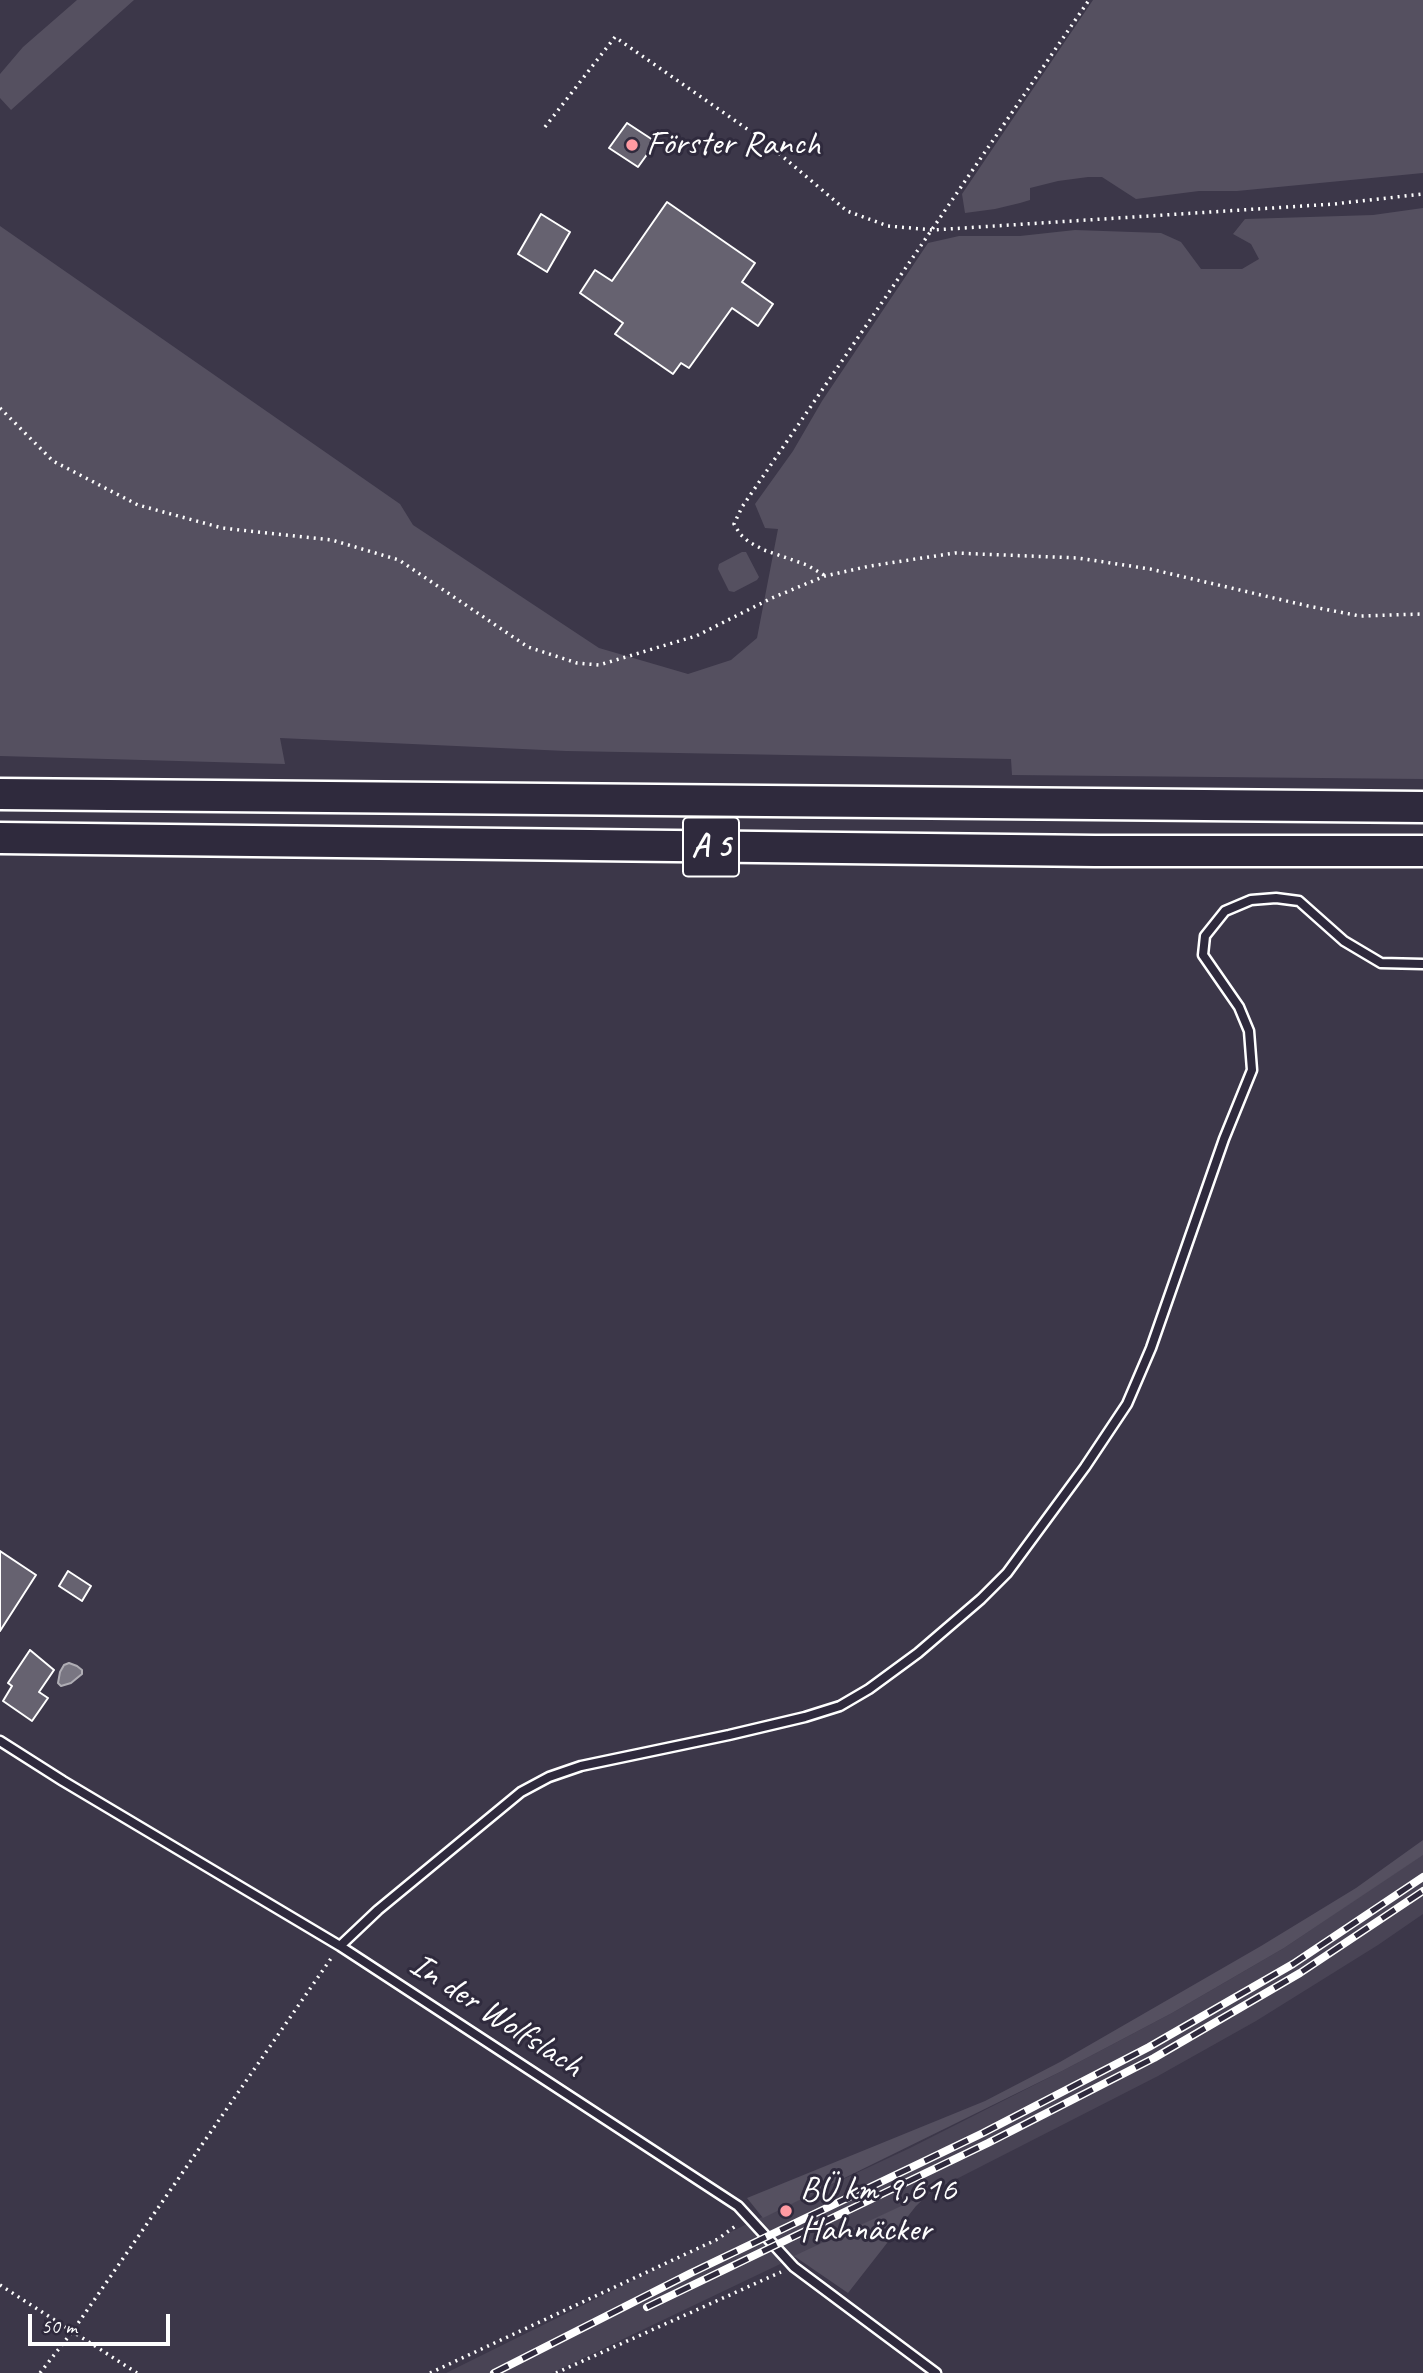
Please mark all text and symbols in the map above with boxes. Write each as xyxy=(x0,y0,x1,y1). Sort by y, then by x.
place label: Förster Ranch xyxy=(646,124,820,166)
marker: Förster Ranch xyxy=(624,137,640,153)
road number: A 5 xyxy=(683,818,739,876)
street label: In der Wolfslach xyxy=(402,1945,590,2087)
place label: BÜ km 9,616 Hahnäcker xyxy=(800,2170,956,2252)
marker: BÜ km 9,616 Hahnäcker xyxy=(778,2203,794,2219)
scale bar xyxy=(32,2300,173,2344)
text: 50 m xyxy=(41,2313,77,2339)

